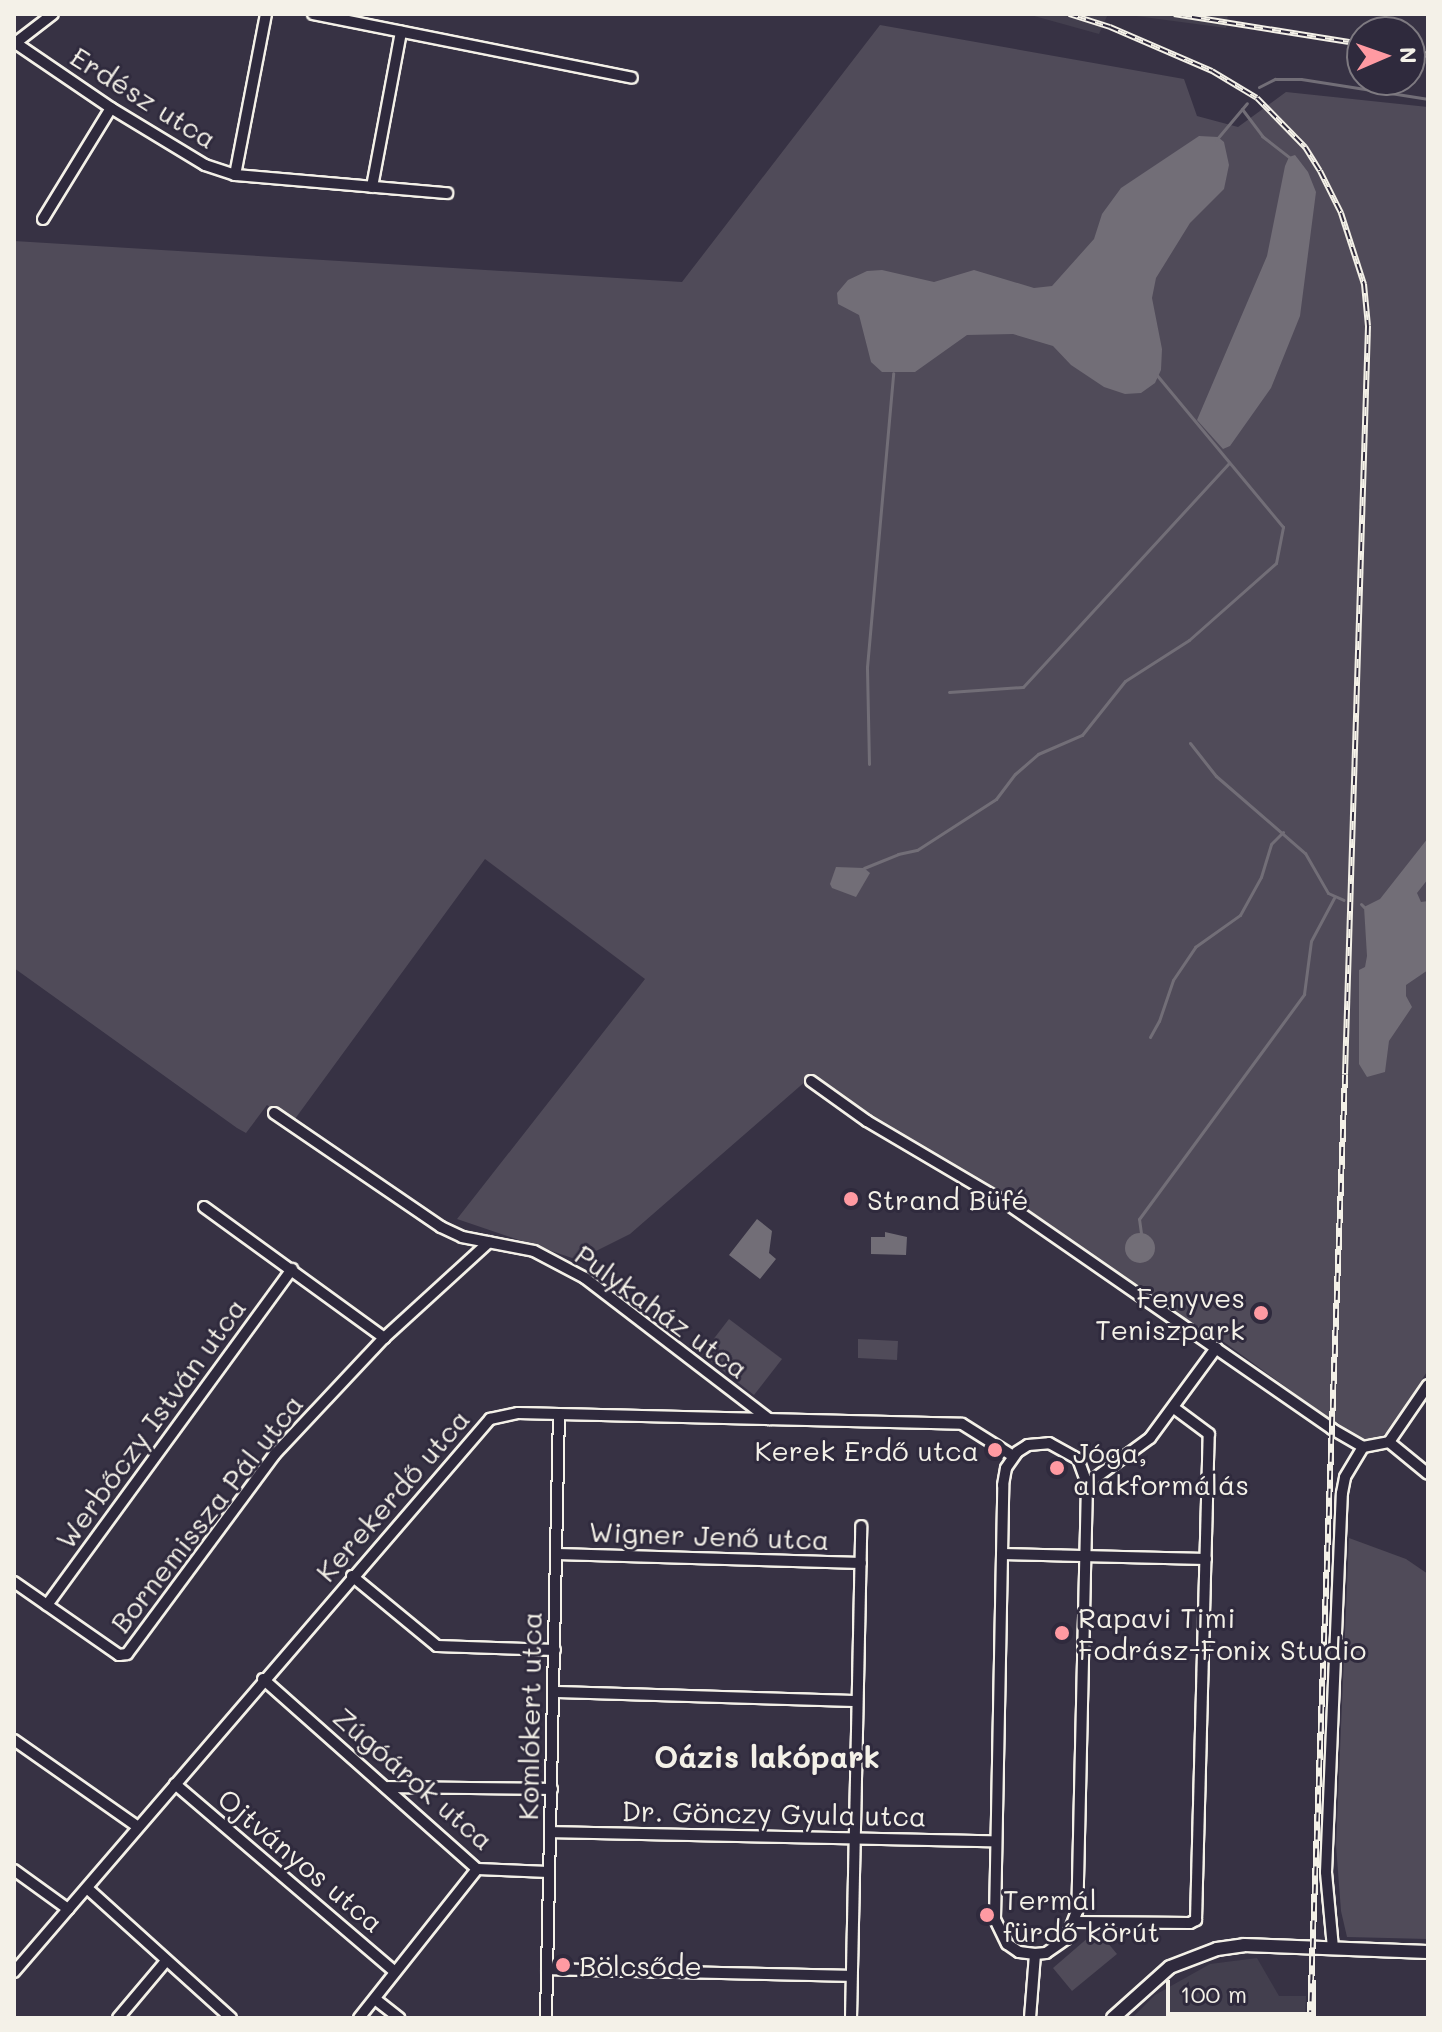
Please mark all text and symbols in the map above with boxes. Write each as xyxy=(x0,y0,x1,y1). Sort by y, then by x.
north arrow xyxy=(1346,16,1426,96)
street label: Erdész utca xyxy=(65,39,223,155)
text: N xyxy=(1394,46,1423,64)
place label: Strand Büfé xyxy=(867,1182,1029,1216)
marker: Strand Büfé xyxy=(842,1190,860,1208)
street label: Pulykaház utca xyxy=(569,1237,755,1385)
place label: Fenyves Teniszpark xyxy=(1095,1280,1245,1346)
street label: Werbőczy István utca xyxy=(48,1291,252,1555)
marker: Fenyves Teniszpark xyxy=(1252,1304,1270,1322)
street label: Bornemissza Pál utca xyxy=(103,1387,309,1639)
street label: Kerekerdő utca xyxy=(308,1402,476,1588)
place label: Kerek Erdő utca xyxy=(754,1433,979,1467)
place label: Jóga, alakformálás xyxy=(1073,1435,1249,1501)
marker: Kerek Erdő utca xyxy=(986,1441,1004,1459)
marker: Jóga, alakformálás xyxy=(1048,1459,1066,1477)
street label: Wigner Jenő utca xyxy=(588,1514,830,1556)
place label: Rapavi Timi Fodrász-Fonix Studio xyxy=(1078,1600,1366,1666)
street label: Komlókert utca xyxy=(510,1611,548,1821)
marker: Rapavi Timi Fodrász-Fonix Studio xyxy=(1053,1624,1071,1642)
street label: Zúgóárok utca xyxy=(327,1700,501,1856)
district label: Oázis lakópark xyxy=(654,1738,880,1774)
street label: Ojtványos utca xyxy=(211,1781,391,1939)
street label: Dr. Gönczy Gyula utca xyxy=(621,1794,927,1832)
place label: Termál fürdő körút xyxy=(1003,1882,1160,1948)
marker: Termál fürdő körút xyxy=(978,1906,996,1924)
place label: Bölcsőde xyxy=(579,1948,702,1982)
marker: Bölcsőde xyxy=(554,1956,572,1974)
scale bar xyxy=(1170,1964,1320,2014)
text: 100 m xyxy=(1180,1978,1247,2009)

